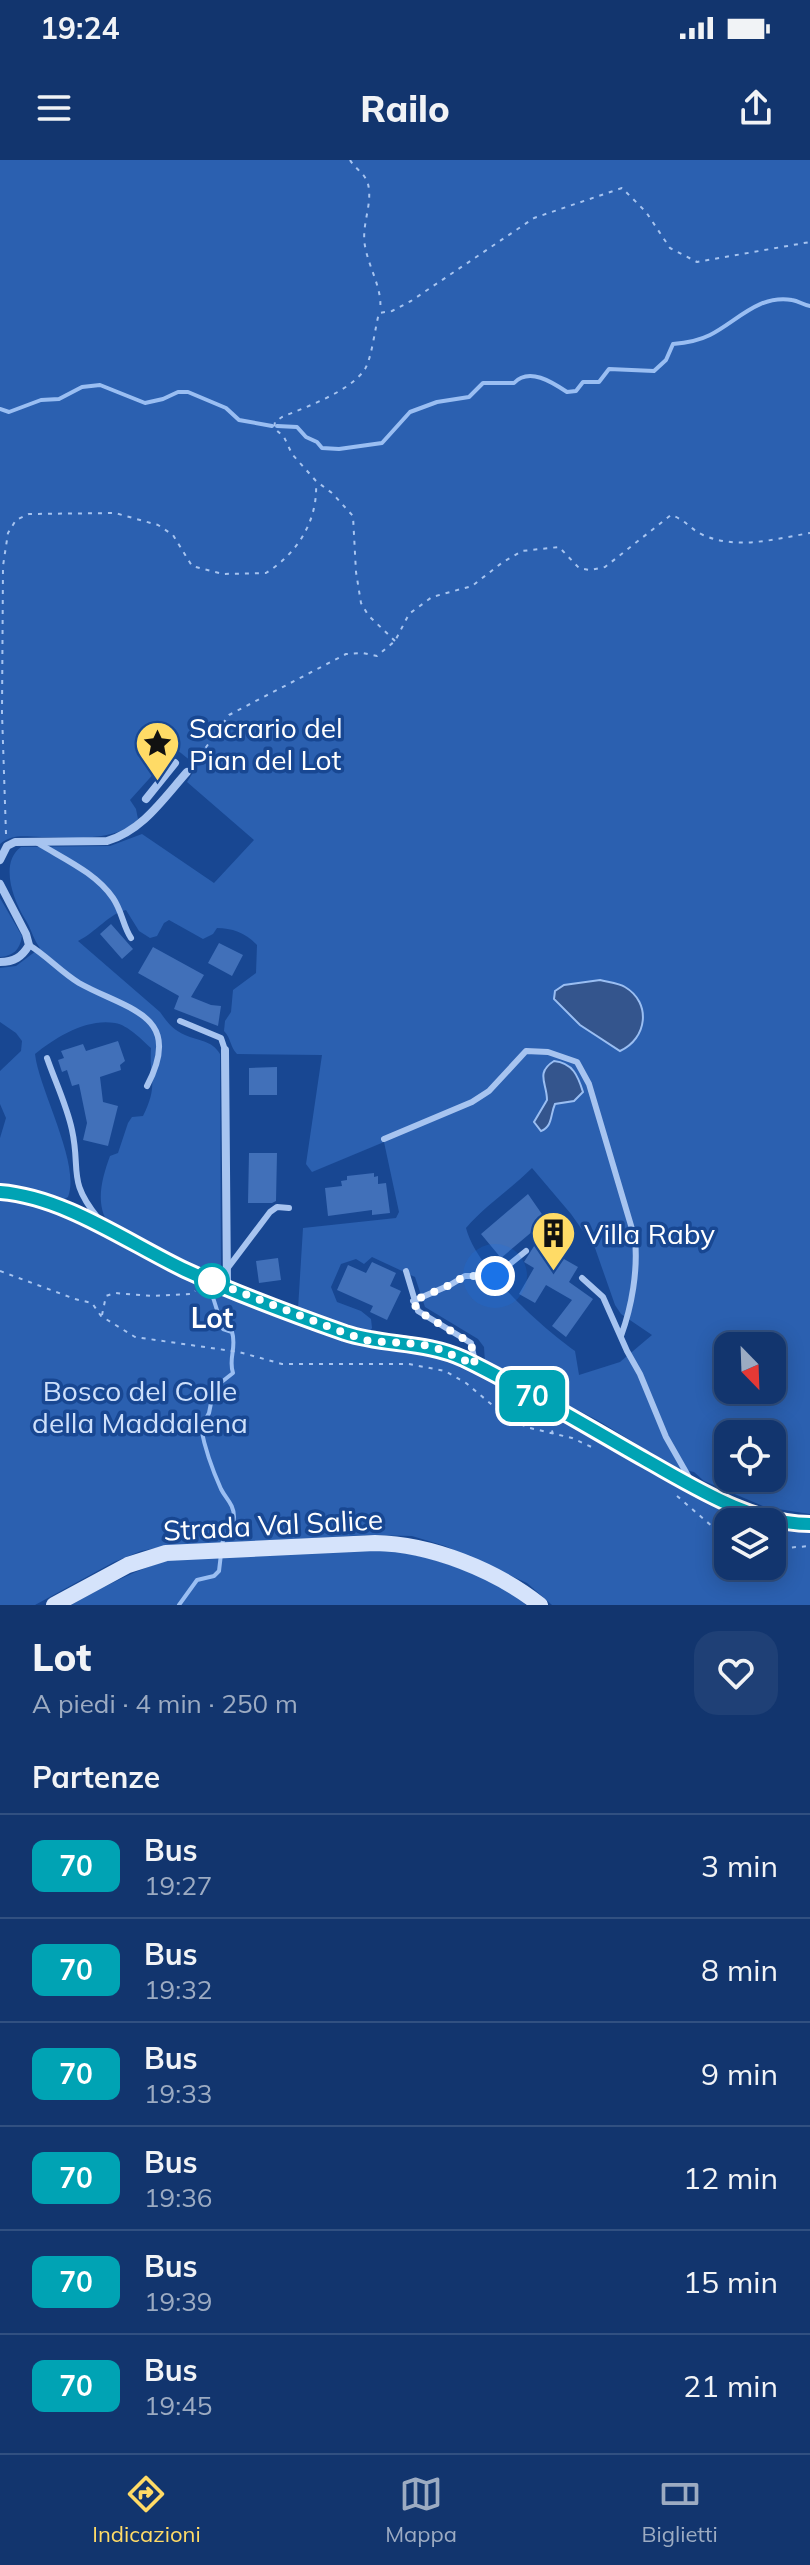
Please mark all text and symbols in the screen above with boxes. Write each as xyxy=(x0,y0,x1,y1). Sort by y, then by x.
text: 19:24 xyxy=(40,9,119,47)
icon: menu xyxy=(32,86,76,130)
text: Railo xyxy=(360,86,450,131)
icon: share xyxy=(734,86,778,130)
place label: Sacrario del Pian del Lot xyxy=(189,710,343,777)
place icon: Sacrario del Pian del Lot xyxy=(134,720,182,783)
building icon: Villa Raby xyxy=(529,1210,577,1273)
place label: Villa Raby xyxy=(584,1216,715,1251)
your location xyxy=(475,1256,515,1296)
marker: Lot xyxy=(195,1264,229,1298)
place label: Lot xyxy=(191,1300,234,1335)
north arrow xyxy=(714,1332,786,1404)
map controls xyxy=(714,1332,786,1580)
line badge: 70 xyxy=(496,1370,568,1422)
park label: Bosco del Colle della Maddalena xyxy=(32,1373,248,1440)
text: 70 xyxy=(515,1378,549,1413)
button: locate xyxy=(714,1420,786,1492)
street label: Strada Val Salice xyxy=(162,1501,384,1548)
button: layers xyxy=(714,1508,786,1580)
button: heart xyxy=(694,1631,778,1715)
text: Lot xyxy=(32,1633,91,1681)
text: A piedi · 4 min · 250 m xyxy=(32,1687,298,1720)
text: Partenze xyxy=(32,1758,160,1796)
text: Bus xyxy=(144,1831,198,1869)
text: 3 min xyxy=(701,1847,778,1885)
text: 70 xyxy=(59,1848,93,1883)
text: 19:27 xyxy=(144,1869,212,1902)
text: Bus xyxy=(144,1935,198,1973)
text: 8 min xyxy=(701,1951,778,1989)
text: 70 xyxy=(59,1952,93,1987)
text: 19:32 xyxy=(144,1973,212,2006)
text: Bus xyxy=(144,2039,198,2077)
text: 9 min xyxy=(701,2055,778,2093)
text: 70 xyxy=(59,2056,93,2091)
text: 19:33 xyxy=(144,2077,212,2110)
text: Bus xyxy=(144,2143,198,2181)
text: 12 min xyxy=(683,2159,778,2197)
text: 70 xyxy=(59,2160,93,2195)
text: 19:36 xyxy=(144,2181,212,2214)
text: Bus xyxy=(144,2247,198,2285)
text: 15 min xyxy=(683,2263,778,2301)
text: 70 xyxy=(59,2264,93,2299)
text: 19:39 xyxy=(144,2285,212,2318)
text: Bus xyxy=(144,2351,198,2389)
text: 21 min xyxy=(683,2367,778,2405)
text: 70 xyxy=(59,2368,93,2403)
text: 19:45 xyxy=(144,2389,212,2422)
tab: Indicazioni xyxy=(92,2472,201,2548)
tab: Mappa xyxy=(385,2472,457,2548)
tab: Biglietti xyxy=(641,2472,718,2548)

